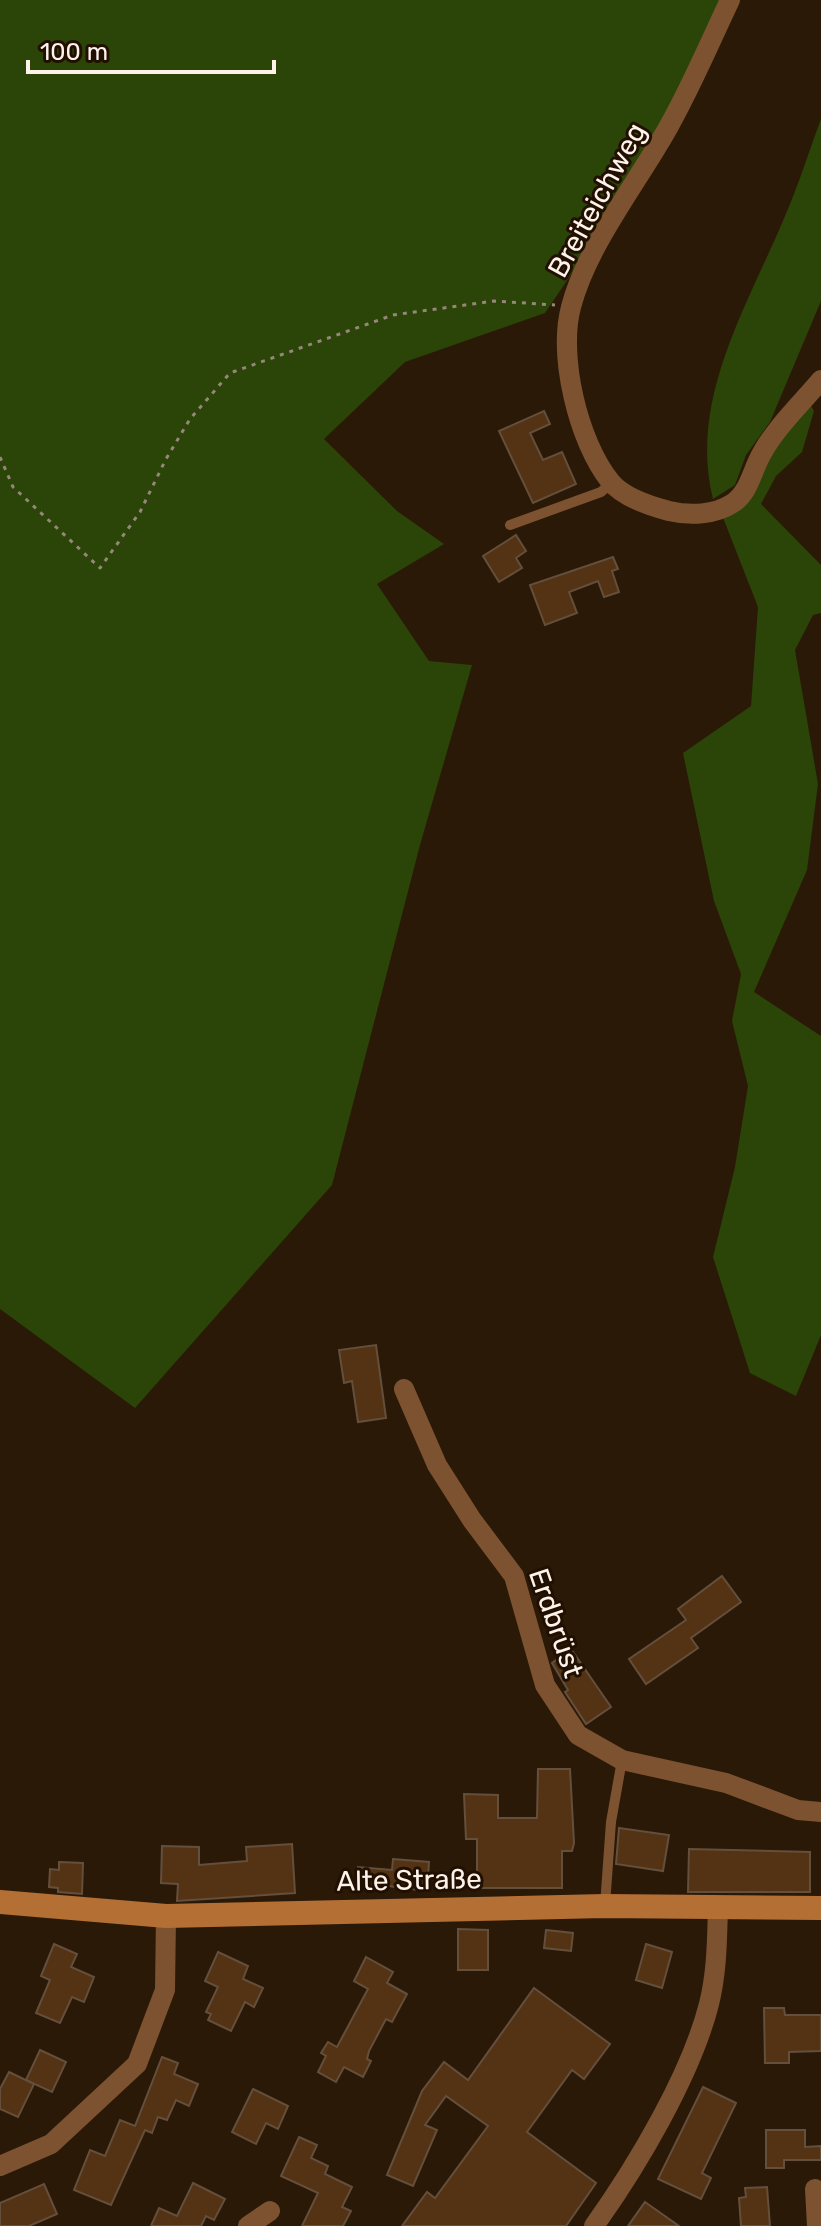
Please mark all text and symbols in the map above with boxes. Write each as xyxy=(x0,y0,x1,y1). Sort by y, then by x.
scale bar xyxy=(28,24,274,74)
text: 100 m xyxy=(40,38,108,66)
street label: Breiteichweg xyxy=(541,117,653,283)
street label: Erdbrüst xyxy=(522,1564,590,1682)
street label: Alte Straße xyxy=(336,1862,482,1898)

